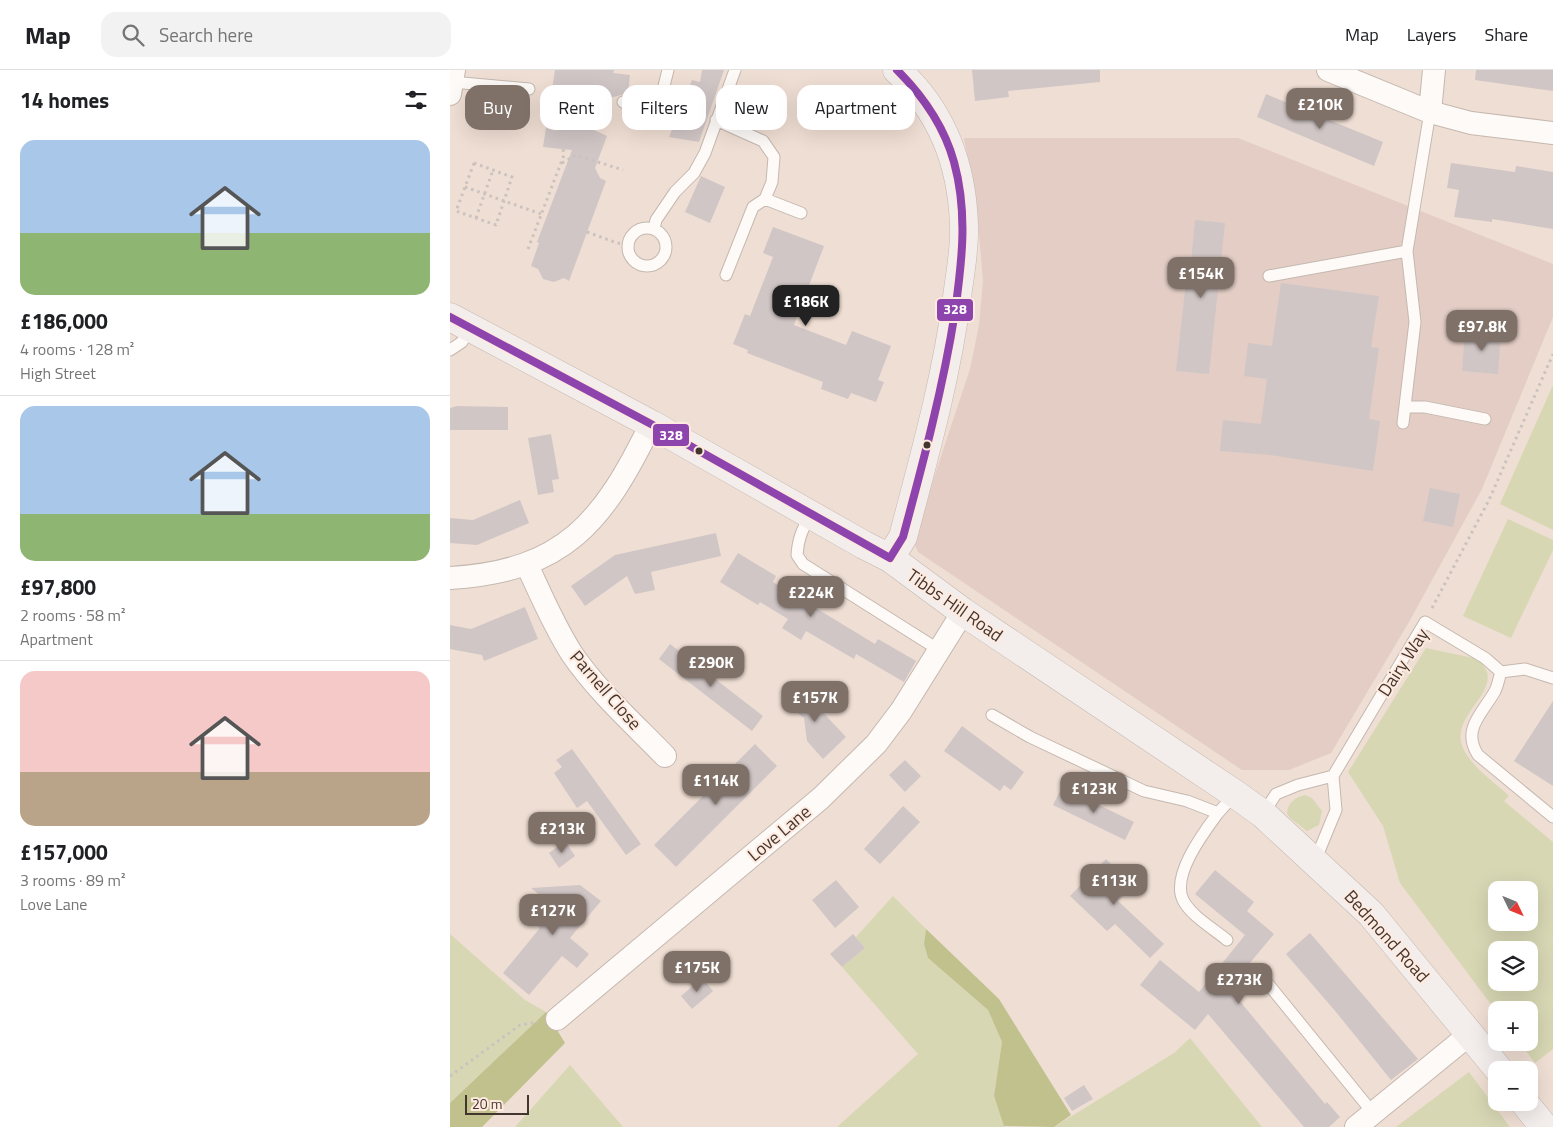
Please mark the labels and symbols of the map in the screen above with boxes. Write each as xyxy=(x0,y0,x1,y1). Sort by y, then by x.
pin: £210K xyxy=(1285,88,1355,130)
pin: £154K xyxy=(1166,256,1236,299)
pin: £186K xyxy=(771,284,841,327)
line badge: 328 xyxy=(936,298,974,322)
text: 328 xyxy=(943,298,967,319)
pin: £97.8K xyxy=(1441,310,1523,352)
line badge: 328 xyxy=(652,423,690,447)
text: 328 xyxy=(659,424,683,445)
unlabelled marker xyxy=(922,440,932,450)
unlabelled marker xyxy=(694,446,704,456)
street label: Tibbs Hill Road xyxy=(901,562,1009,648)
pin: £224K xyxy=(776,576,846,618)
street label: Dairy Way xyxy=(1371,622,1435,702)
street label: Parnell Close xyxy=(564,644,648,736)
pin: £290K xyxy=(676,646,746,688)
pin: £157K xyxy=(780,680,850,723)
pin: £114K xyxy=(681,764,751,806)
pin: £123K xyxy=(1059,772,1129,814)
street label: Love Lane xyxy=(741,798,817,868)
pin: £213K xyxy=(527,812,597,854)
pin: £113K xyxy=(1079,864,1149,906)
north arrow xyxy=(1488,881,1538,931)
street label: Bedmond Road xyxy=(1338,884,1436,988)
pin: £127K xyxy=(518,894,588,936)
pin: £175K xyxy=(662,950,732,993)
pin: £273K xyxy=(1204,962,1274,1005)
scale bar xyxy=(465,1092,529,1115)

